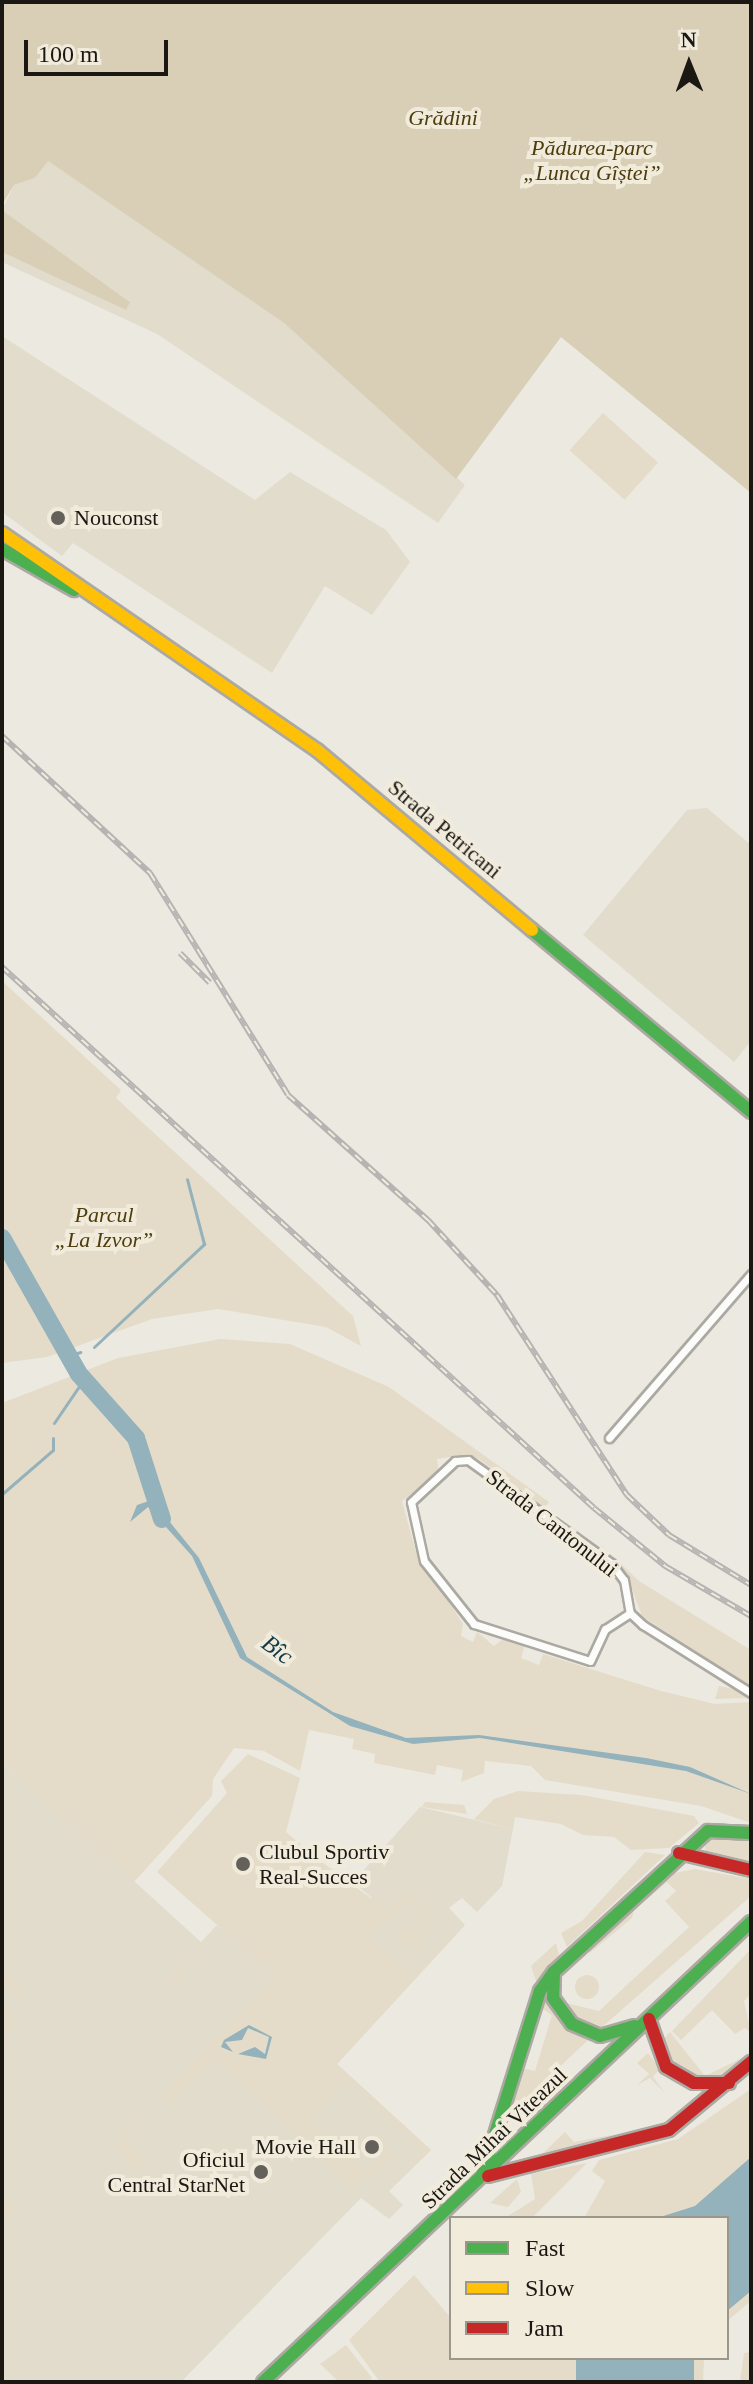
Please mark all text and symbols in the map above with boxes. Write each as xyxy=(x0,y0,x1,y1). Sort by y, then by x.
scale bar xyxy=(28,24,172,74)
north arrow xyxy=(649,24,729,104)
text: N xyxy=(680,27,697,52)
text: 100 m xyxy=(38,41,99,67)
park label: Grădini xyxy=(408,105,478,131)
park label: Pădurea-parc „Lunca Gîștei” xyxy=(523,134,661,186)
place label: Nouconst xyxy=(74,505,158,531)
marker: Nouconst xyxy=(49,509,67,527)
street label: Strada Petricani xyxy=(383,774,507,884)
park label: Parcul „La Izvor” xyxy=(55,1201,153,1252)
street label: Strada Cantonului xyxy=(481,1464,623,1582)
water label: Bîc xyxy=(256,1629,298,1671)
place label: Clubul Sportiv Real-Succes xyxy=(259,1838,389,1890)
marker: Clubul Sportiv Real-Succes xyxy=(234,1855,252,1873)
street label: Strada Mihai Viteazul xyxy=(415,2061,573,2215)
place label: Movie Hall xyxy=(255,2134,356,2160)
marker: Movie Hall xyxy=(363,2138,381,2156)
place label: Oficiul Central StarNet xyxy=(108,2146,245,2198)
marker: Oficiul Central StarNet xyxy=(252,2163,270,2181)
legend xyxy=(449,2216,729,2360)
text: Fast xyxy=(525,2235,565,2261)
text: Slow xyxy=(525,2275,574,2301)
text: Jam xyxy=(525,2315,564,2341)

